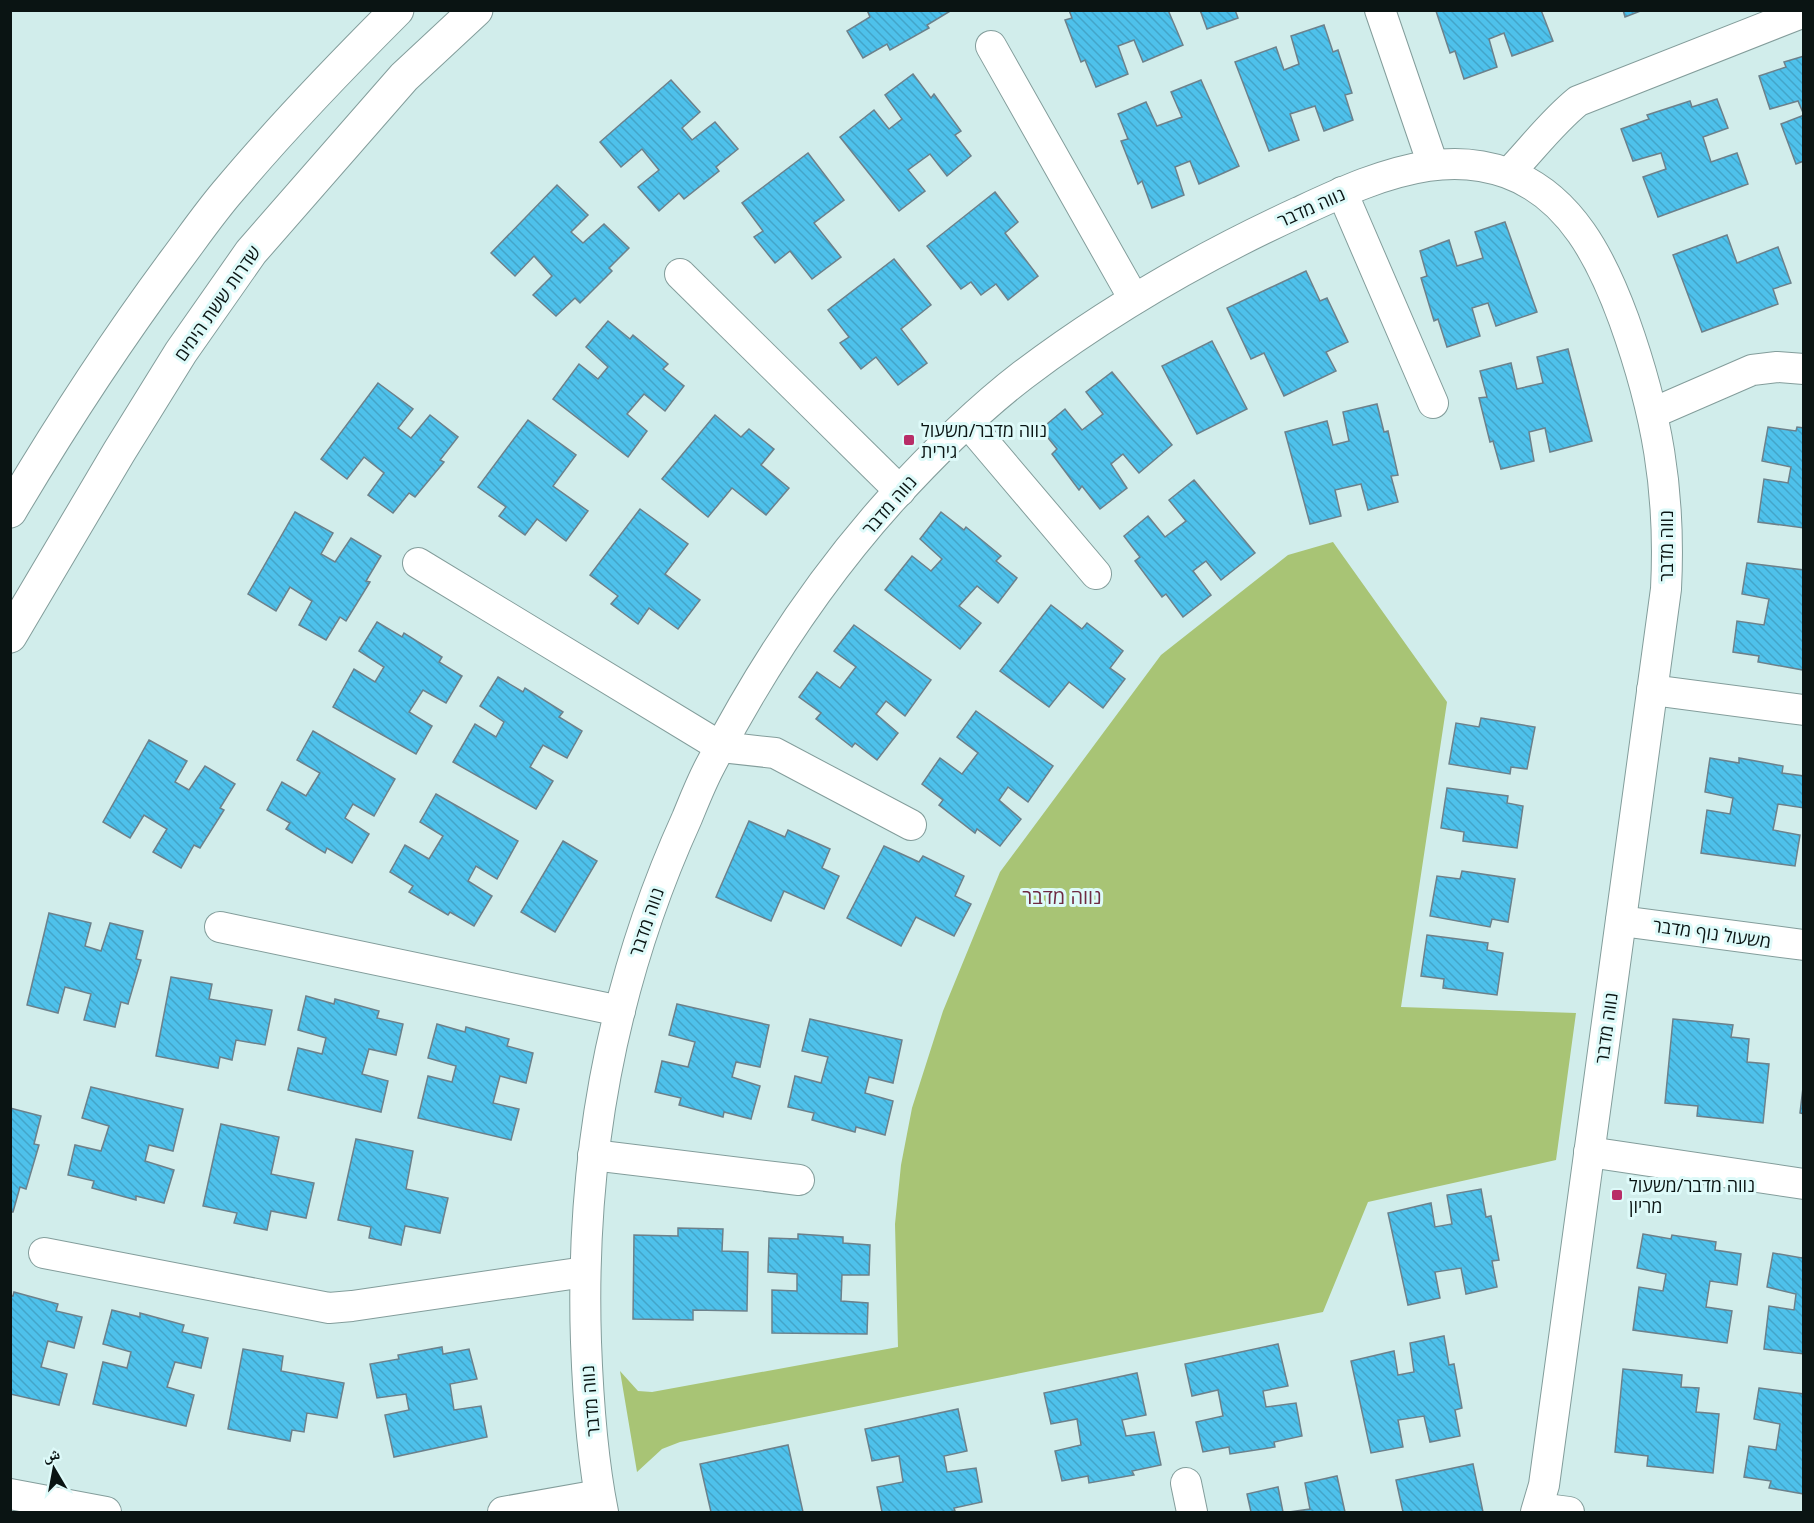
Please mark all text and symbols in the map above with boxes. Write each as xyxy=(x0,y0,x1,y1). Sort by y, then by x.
street label: נווה מדבר xyxy=(1273,181,1349,233)
street label: שדרות ששת הימים xyxy=(168,240,266,365)
place label: נווה מדבר/משעול גירית xyxy=(921,418,1047,463)
marker: נווה מדבר/משעול גירית xyxy=(902,433,916,447)
street label: נווה מדבר xyxy=(856,470,922,540)
street label: נווה מדבר xyxy=(1654,510,1678,582)
district label: נווה מדבר xyxy=(1022,883,1102,910)
street label: נווה מדבר xyxy=(623,884,669,960)
street label: משעול נוף מדבר xyxy=(1651,913,1773,953)
street label: נווה מדבר xyxy=(1589,991,1623,1065)
place label: נווה מדבר/משעול מריון xyxy=(1629,1173,1755,1218)
marker: נווה מדבר/משעול מריון xyxy=(1610,1188,1624,1202)
street label: נווה מדבר xyxy=(575,1364,605,1438)
north arrow xyxy=(24,1439,84,1499)
text: ش xyxy=(41,1442,62,1467)

